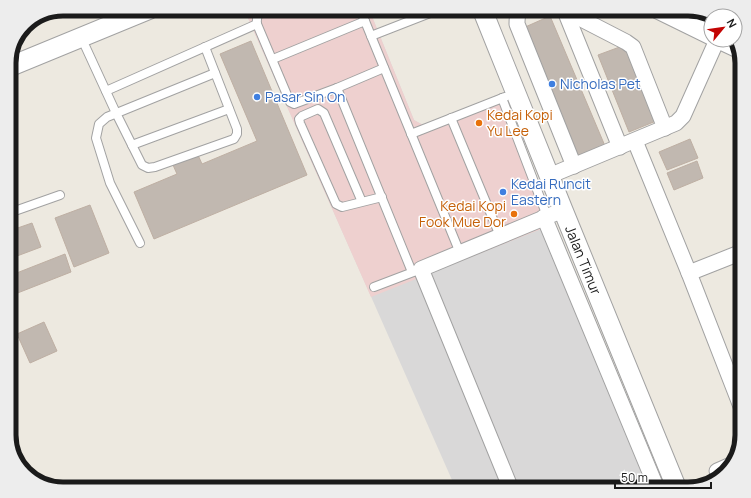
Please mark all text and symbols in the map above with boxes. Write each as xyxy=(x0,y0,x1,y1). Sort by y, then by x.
north arrow xyxy=(703,8,743,48)
text: N xyxy=(724,16,741,30)
place label: Nicholas Pet xyxy=(560,74,641,93)
marker: Nicholas Pet xyxy=(547,79,557,89)
place label: Pasar Sin On xyxy=(265,87,345,106)
marker: Pasar Sin On xyxy=(252,92,262,102)
place label: Kedai Kopi Yu Lee xyxy=(487,105,553,140)
marker: Kedai Kopi Yu Lee xyxy=(474,118,484,128)
place label: Kedai Runcit Eastern xyxy=(511,174,591,209)
marker: Kedai Runcit Eastern xyxy=(498,187,508,197)
place label: Kedai Kopi Fook Mue Dor xyxy=(419,196,506,231)
marker: Kedai Kopi Fook Mue Dor xyxy=(509,209,519,219)
street label: Jalan Timur xyxy=(561,222,606,297)
scale bar xyxy=(615,464,711,490)
text: 50 m xyxy=(621,469,648,486)

